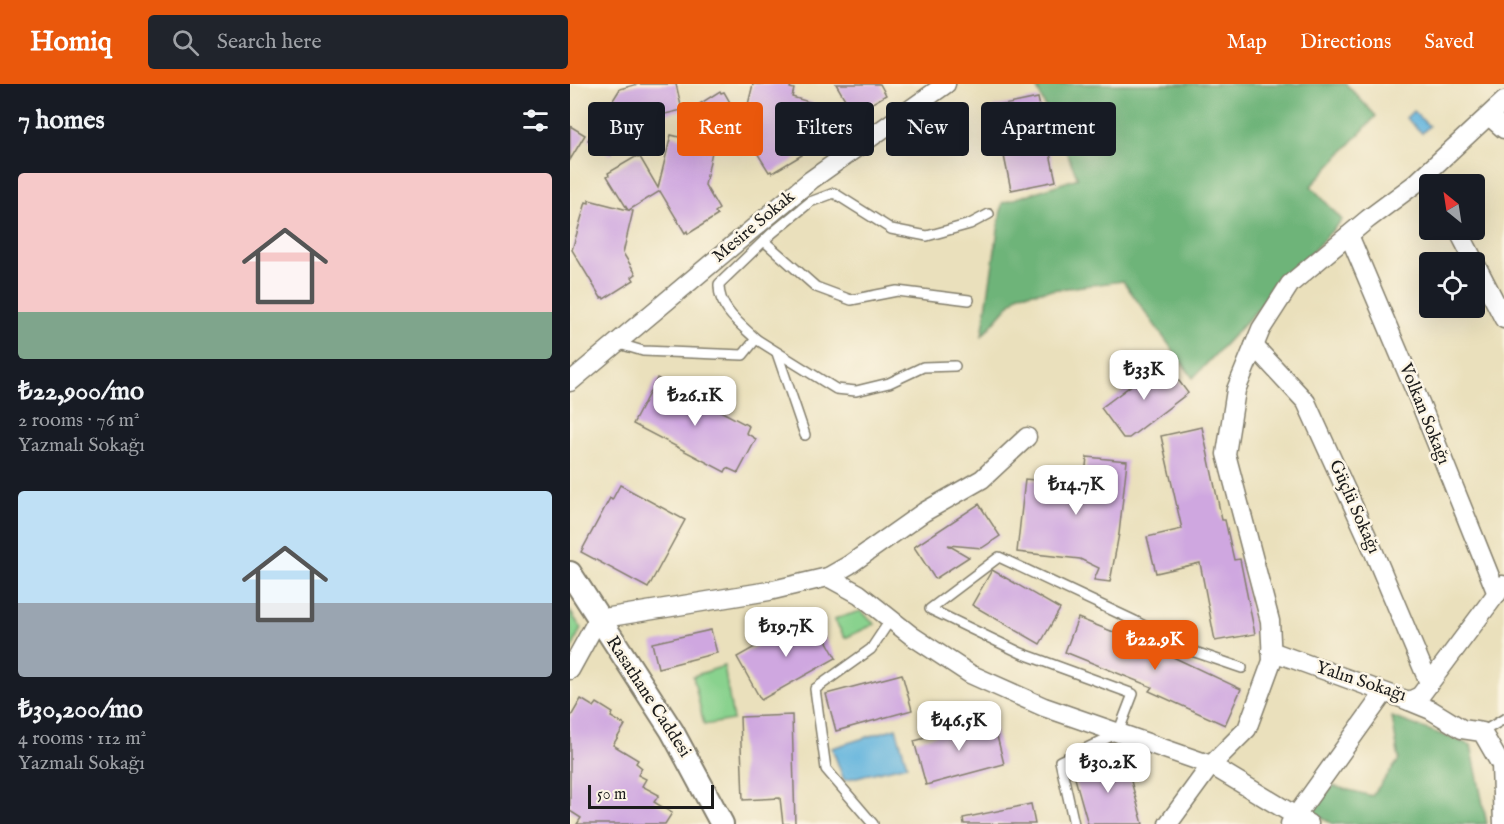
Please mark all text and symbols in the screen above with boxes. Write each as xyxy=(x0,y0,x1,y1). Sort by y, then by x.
search box xyxy=(148,15,568,69)
text: Homiq xyxy=(30,25,112,60)
icon: search xyxy=(169,26,202,59)
text: Search here xyxy=(217,28,322,56)
text: Map xyxy=(1227,29,1267,56)
text: Directions xyxy=(1300,29,1391,56)
text: Saved xyxy=(1424,29,1474,56)
chip: Buy xyxy=(588,102,665,156)
chip: Rent xyxy=(677,102,763,156)
chip: Filters xyxy=(775,102,874,156)
chip: New xyxy=(886,102,969,156)
chip: Apartment xyxy=(981,102,1116,156)
text: 7 homes xyxy=(18,104,105,137)
icon: filters xyxy=(519,104,552,137)
north arrow xyxy=(1419,174,1485,240)
map controls xyxy=(1419,174,1485,318)
street label: Mesire Sokak xyxy=(708,186,800,268)
icon: home xyxy=(231,212,339,320)
button: locate xyxy=(1419,252,1485,318)
pin: ₺33K xyxy=(1108,350,1180,401)
text: ₺33K xyxy=(1124,357,1164,382)
street label: Volkan Sokağı xyxy=(1393,359,1455,468)
text: ₺22,900/mo xyxy=(18,375,144,408)
pin: ₺26.1K xyxy=(646,376,744,427)
text: ₺26.1K xyxy=(667,383,723,408)
text: 2 rooms · 76 m² xyxy=(18,408,139,433)
text: Yazmalı Sokağı xyxy=(18,433,145,458)
street label: Güçlü Sokağı xyxy=(1323,457,1385,558)
pin: ₺14.7K xyxy=(1027,465,1125,516)
text: ₺14.7K xyxy=(1048,472,1104,497)
icon: home xyxy=(231,530,339,638)
pin: ₺19.7K xyxy=(737,607,835,658)
text: ₺19.7K xyxy=(759,614,813,639)
pin: ₺22.9K xyxy=(1106,620,1204,671)
text: ₺22.9K xyxy=(1126,627,1184,652)
street label: Rasathane Caddesi xyxy=(600,632,696,762)
street label: Yalın Sokağı xyxy=(1313,657,1409,707)
text: ₺30,200/mo xyxy=(18,693,143,726)
pin: ₺46.5K xyxy=(910,701,1008,752)
text: ₺46.5K xyxy=(931,708,987,733)
text: 4 rooms · 112 m² xyxy=(18,726,146,751)
pin: ₺30.2K xyxy=(1059,743,1157,794)
text: ₺30.2K xyxy=(1080,750,1136,775)
text: Yazmalı Sokağı xyxy=(18,751,145,776)
scale bar xyxy=(588,782,714,810)
text: 50 m xyxy=(597,785,626,805)

